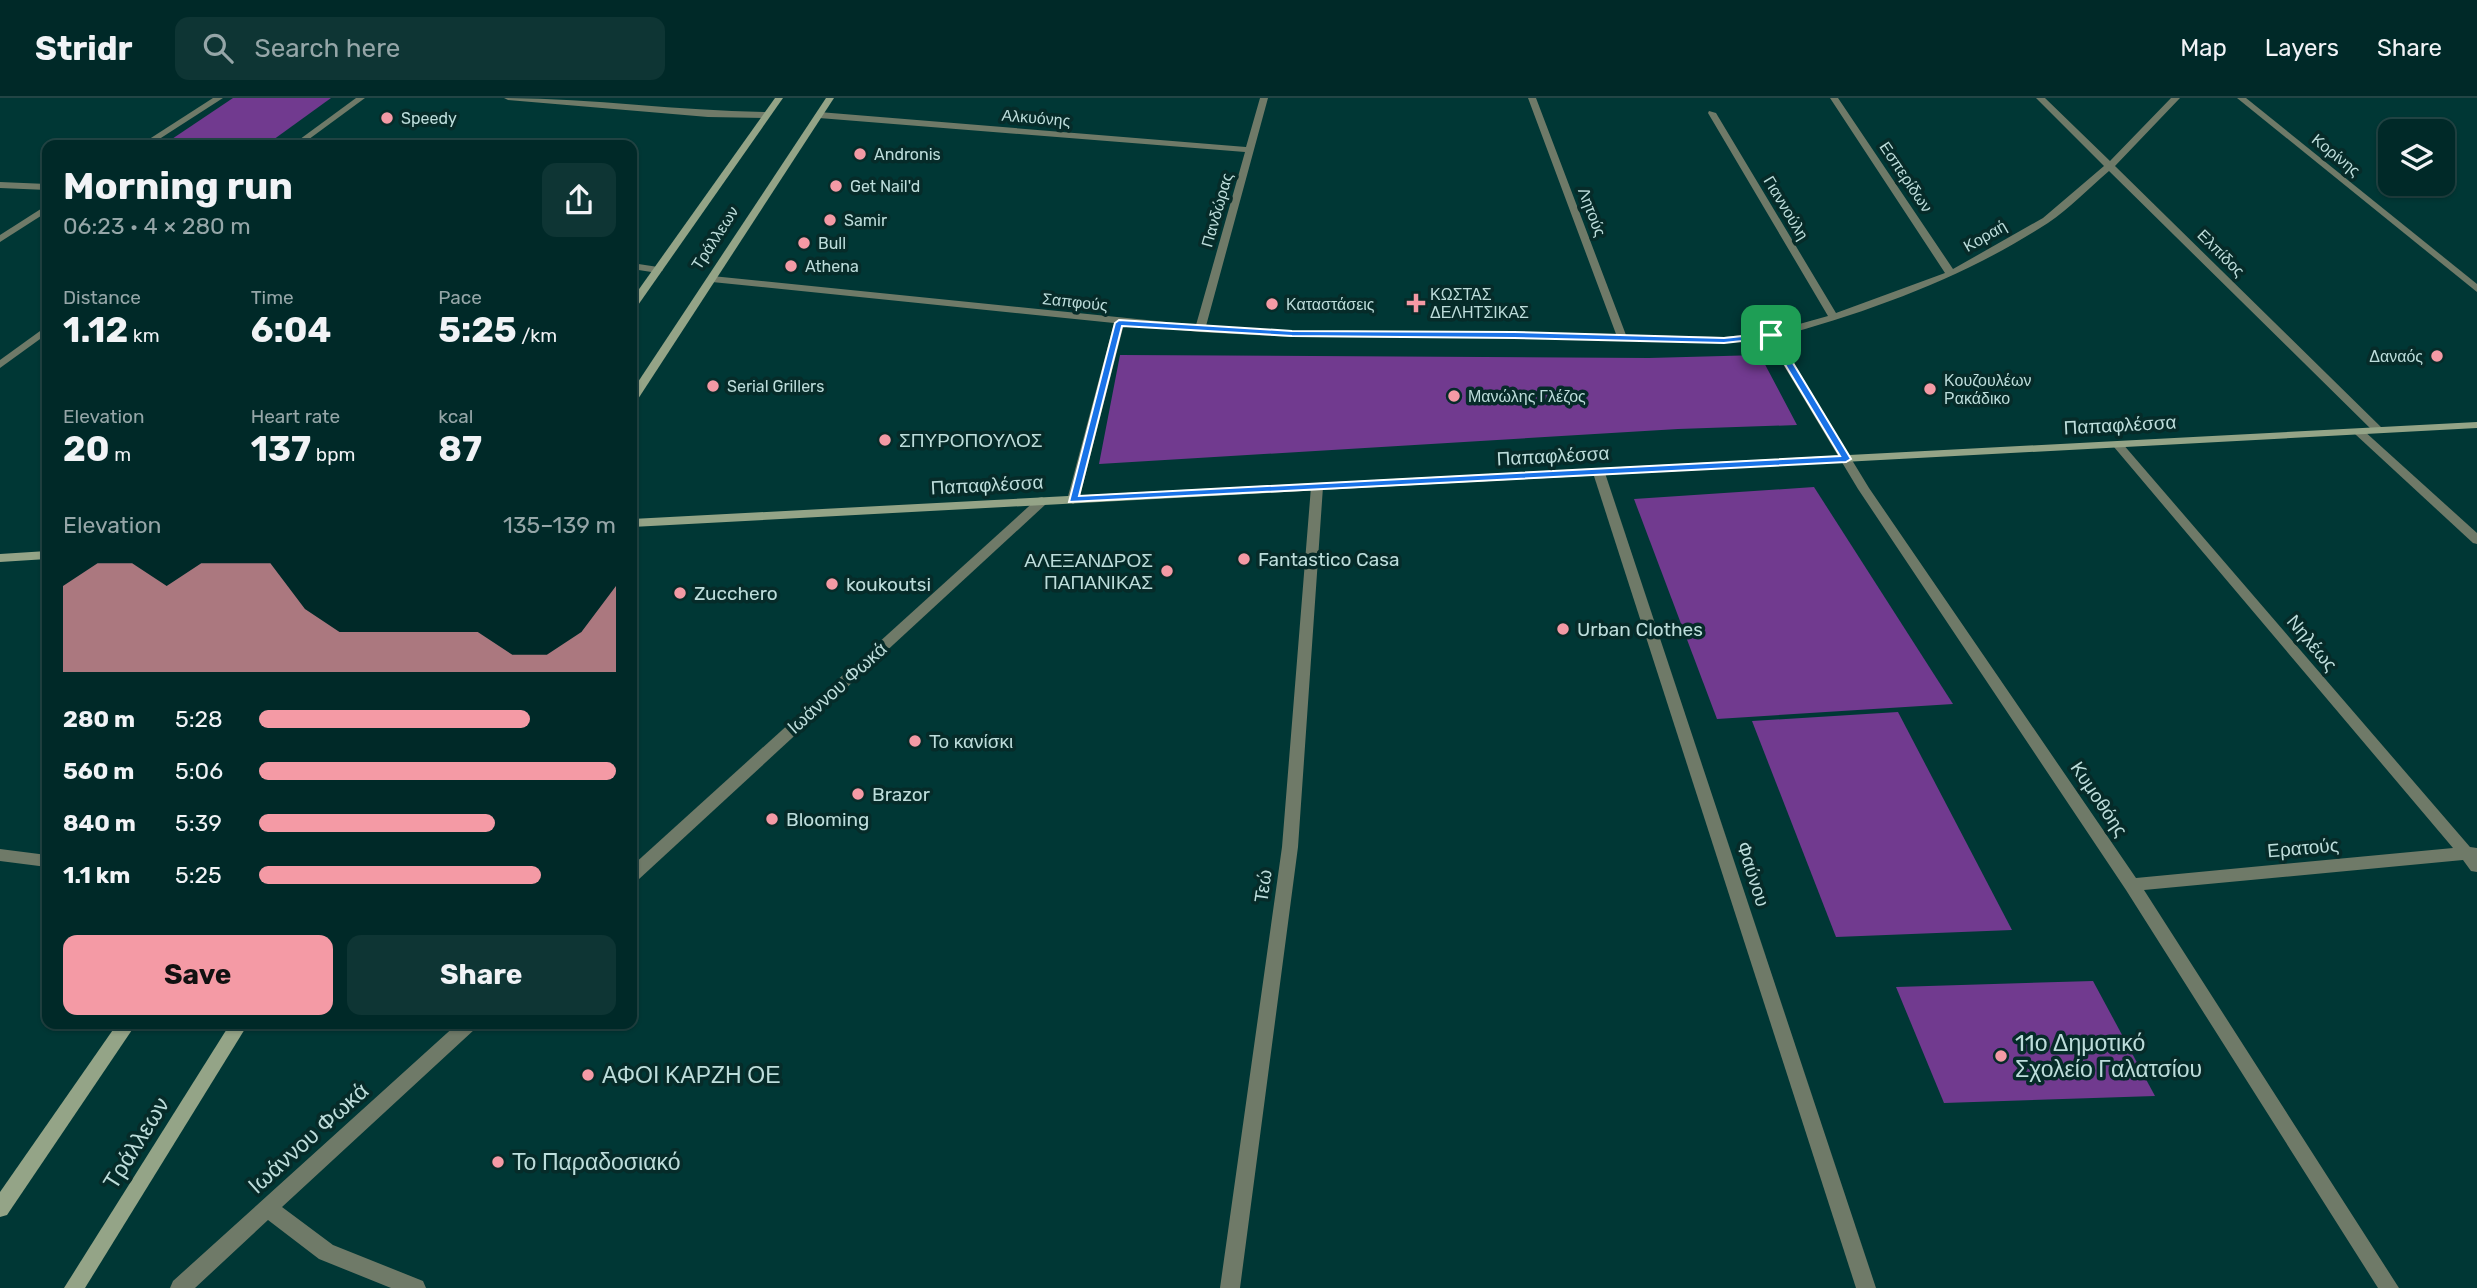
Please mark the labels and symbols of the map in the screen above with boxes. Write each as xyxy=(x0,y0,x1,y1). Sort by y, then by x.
street label: Αλκυόνης xyxy=(1001,106,1071,130)
place label: Speedy xyxy=(401,109,457,128)
marker: Speedy xyxy=(379,110,395,126)
street label: Κορίνης xyxy=(2308,130,2364,180)
street label: Εσπερίδων xyxy=(1876,138,1936,216)
place label: Andronis xyxy=(874,145,941,164)
marker: Andronis xyxy=(852,146,868,162)
street label: Πανδώρας xyxy=(1197,170,1237,249)
street label: Γιαννούλη xyxy=(1759,172,1813,244)
place label: Get Nail'd xyxy=(850,177,920,196)
marker: Get Nail'd xyxy=(828,178,844,194)
street label: Λητούς xyxy=(1574,185,1610,239)
street label: Τράλλεων xyxy=(687,203,743,273)
place label: Samir xyxy=(844,211,887,230)
marker: Samir xyxy=(822,212,838,228)
street label: Κοραή xyxy=(1960,216,2010,256)
street label: Ελπίδος xyxy=(2194,226,2249,281)
place label: Bull xyxy=(818,234,846,253)
marker: Bull xyxy=(796,235,812,251)
place label: Athena xyxy=(805,257,859,276)
marker: Athena xyxy=(783,258,799,274)
place label: ΚΩΣΤΑΣ ΔΕΛΗΤΣΙΚΑΣ xyxy=(1430,285,1529,322)
street label: Σαπφούς xyxy=(1041,289,1109,315)
place label: Καταστάσεις xyxy=(1286,295,1375,314)
marker: ΚΩΣΤΑΣ ΔΕΛΗΤΣΙΚΑΣ xyxy=(1408,295,1424,311)
marker: Καταστάσεις xyxy=(1264,296,1280,312)
pin xyxy=(1741,305,1801,365)
place label: Δαναός xyxy=(2369,347,2423,366)
marker: Δαναός xyxy=(2429,348,2445,364)
place label: Κουζουλέων Ρακάδικο xyxy=(1944,371,2031,408)
place label: Serial Grillers xyxy=(727,377,824,396)
marker: Serial Grillers xyxy=(705,378,721,394)
marker: Κουζουλέων Ρακάδικο xyxy=(1922,381,1938,397)
place label: Μανώλης Γλέζος xyxy=(1468,387,1586,406)
marker: Μανώλης Γλέζος xyxy=(1446,388,1462,404)
street label: Παπαφλέσσα xyxy=(2063,411,2177,439)
place label: ΣΠΥΡΟΠΟΥΛΟΣ xyxy=(899,429,1043,452)
marker: ΣΠΥΡΟΠΟΥΛΟΣ xyxy=(877,432,893,448)
street label: Παπαφλέσσα xyxy=(1496,442,1610,470)
street label: Παπαφλέσσα xyxy=(930,471,1044,499)
place label: Fantastico Casa xyxy=(1258,548,1399,571)
place label: ΑΛΕΞΑΝΔΡΟΣ ΠΑΠΑΝΙΚΑΣ xyxy=(1024,549,1153,594)
marker: Fantastico Casa xyxy=(1236,551,1252,567)
marker: ΑΛΕΞΑΝΔΡΟΣ ΠΑΠΑΝΙΚΑΣ xyxy=(1159,563,1175,579)
place label: koukoutsi xyxy=(846,573,931,596)
marker: koukoutsi xyxy=(824,576,840,592)
place label: Zucchero xyxy=(694,582,778,605)
marker: Zucchero xyxy=(672,585,688,601)
street label: Νηλέως xyxy=(2282,610,2342,676)
place label: Urban Clothes xyxy=(1577,618,1703,641)
marker: Urban Clothes xyxy=(1555,621,1571,637)
street label: Ιωάννου Φωκά xyxy=(782,637,892,739)
place label: Το κανίσκι xyxy=(929,730,1013,753)
marker: Το κανίσκι xyxy=(907,733,923,749)
street label: Κυμοθόης xyxy=(2066,757,2132,841)
place label: Brazor xyxy=(872,783,931,806)
marker: Brazor xyxy=(850,786,866,802)
place label: Blooming xyxy=(786,808,869,831)
marker: Blooming xyxy=(764,811,780,827)
street label: Ερατούς xyxy=(2266,833,2340,863)
street label: Φαύνου xyxy=(1732,839,1774,909)
street label: Τεώ xyxy=(1249,868,1277,904)
place label: 11ο Δημοτικό Σχολείο Γαλατσίου xyxy=(2015,1029,2202,1083)
marker: 11ο Δημοτικό Σχολείο Γαλατσίου xyxy=(1993,1048,2009,1064)
place label: ΑΦΟΙ ΚΑΡΖΗ ΟΕ xyxy=(602,1061,781,1089)
marker: ΑΦΟΙ ΚΑΡΖΗ ΟΕ xyxy=(580,1067,596,1083)
street label: Ιωάννου Φωκά xyxy=(242,1077,374,1199)
street label: Τράλλεων xyxy=(97,1092,175,1194)
place label: Το Παραδοσιακό xyxy=(512,1148,680,1176)
marker: Το Παραδοσιακό xyxy=(490,1154,506,1170)

